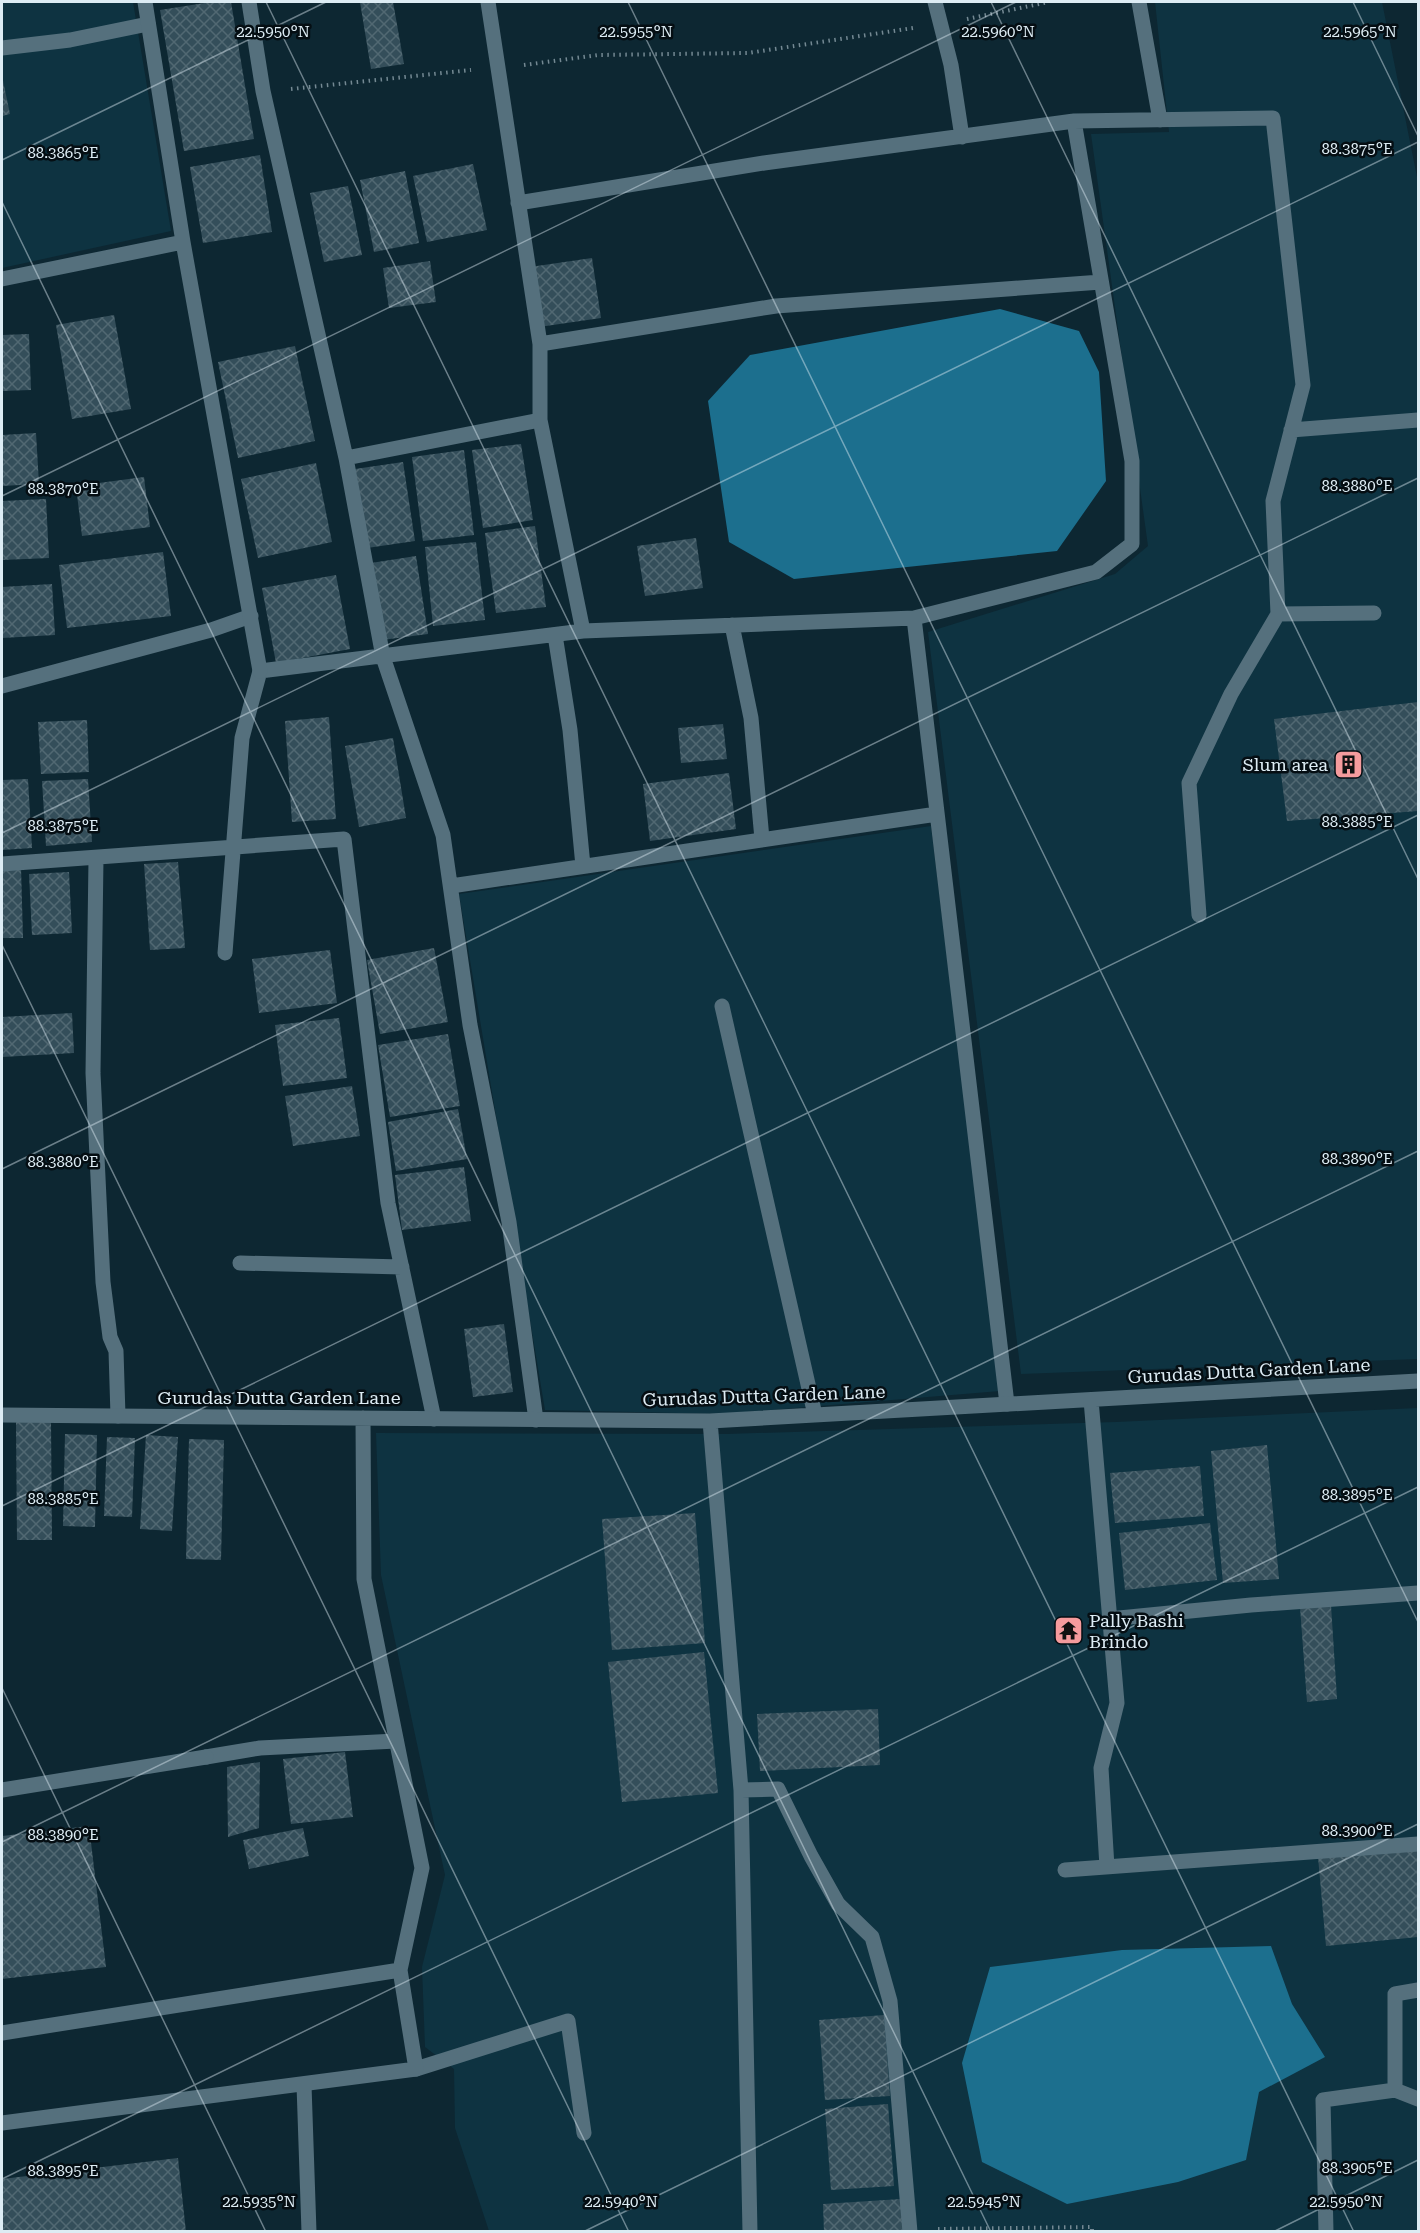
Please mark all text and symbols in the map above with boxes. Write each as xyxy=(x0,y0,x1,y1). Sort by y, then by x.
text: 22.5950°N xyxy=(236,23,310,41)
text: 22.5955°N xyxy=(599,23,673,41)
text: 22.5960°N xyxy=(961,23,1035,41)
text: 22.5965°N xyxy=(1323,23,1397,41)
text: 88.3875°E xyxy=(1321,140,1393,158)
text: 88.3865°E xyxy=(27,144,99,162)
text: 88.3880°E xyxy=(1321,477,1393,495)
text: 88.3870°E xyxy=(27,480,99,498)
building icon: Slum area xyxy=(1333,749,1365,781)
place label: Slum area xyxy=(1243,754,1328,775)
text: 88.3885°E xyxy=(1321,813,1393,831)
text: 88.3875°E xyxy=(27,817,99,835)
text: 88.3890°E xyxy=(1321,1150,1393,1168)
text: 88.3880°E xyxy=(27,1153,99,1171)
street label: Gurudas Dutta Garden Lane xyxy=(1127,1354,1371,1387)
street label: Gurudas Dutta Garden Lane xyxy=(642,1381,886,1410)
street label: Gurudas Dutta Garden Lane xyxy=(157,1387,401,1408)
text: 88.3895°E xyxy=(1321,1486,1393,1504)
text: 88.3885°E xyxy=(27,1490,99,1508)
place label: Pally Bashi Brindo xyxy=(1089,1610,1184,1652)
temple icon: Pally Bashi Brindo xyxy=(1052,1615,1084,1647)
text: 88.3900°E xyxy=(1321,1822,1393,1840)
text: 88.3890°E xyxy=(27,1826,99,1844)
text: 88.3905°E xyxy=(1321,2159,1393,2177)
text: 88.3895°E xyxy=(27,2162,99,2180)
text: 22.5935°N xyxy=(222,2193,296,2211)
text: 22.5940°N xyxy=(584,2193,658,2211)
text: 22.5945°N xyxy=(947,2193,1021,2211)
text: 22.5950°N xyxy=(1309,2193,1383,2211)

